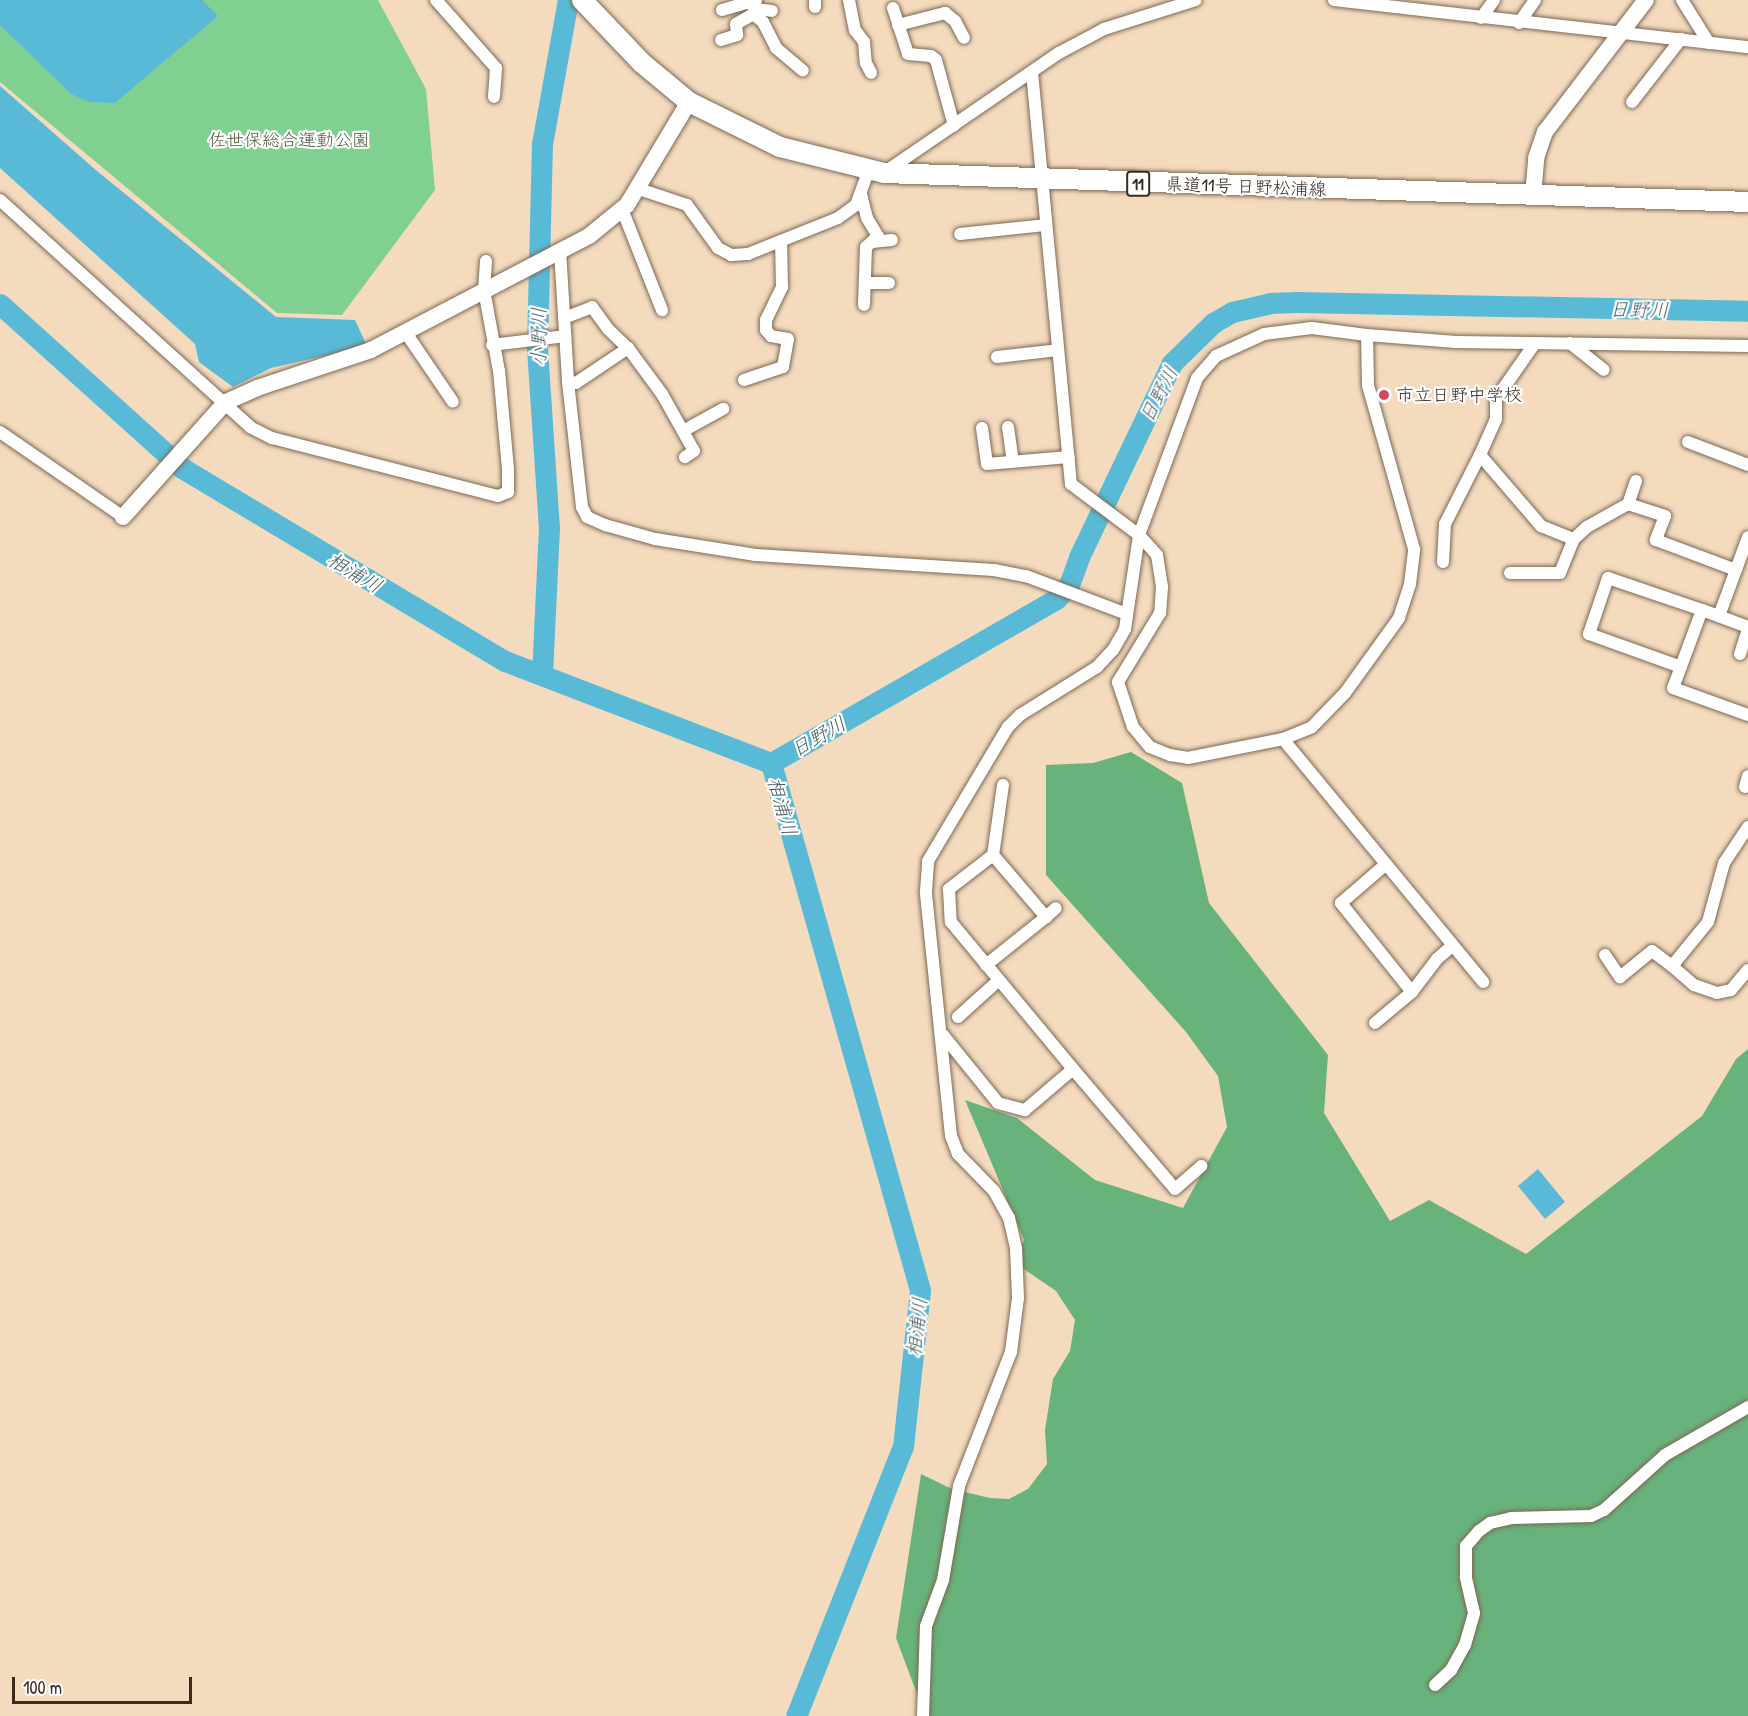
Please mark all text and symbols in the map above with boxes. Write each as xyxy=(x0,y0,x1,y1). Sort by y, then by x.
park label: 佐世保総合運動公園 xyxy=(208,129,370,151)
road number: 11 xyxy=(1126,171,1150,197)
street label: 県道11号 日野松浦線 xyxy=(1165,173,1327,201)
water label: 日野川 xyxy=(1609,296,1669,322)
water label: 小野川 xyxy=(526,307,550,367)
water label: 日野川 xyxy=(1134,362,1182,426)
place label: 市立日野中学校 xyxy=(1396,384,1522,406)
marker: 市立日野中学校 xyxy=(1377,388,1391,402)
water label: 相浦川 xyxy=(323,546,387,598)
water label: 日野川 xyxy=(786,711,850,761)
water label: 相浦川 xyxy=(763,774,803,838)
water label: 相浦川 xyxy=(901,1296,931,1358)
scale bar xyxy=(15,1665,195,1703)
text: 100 m xyxy=(23,1675,62,1700)

